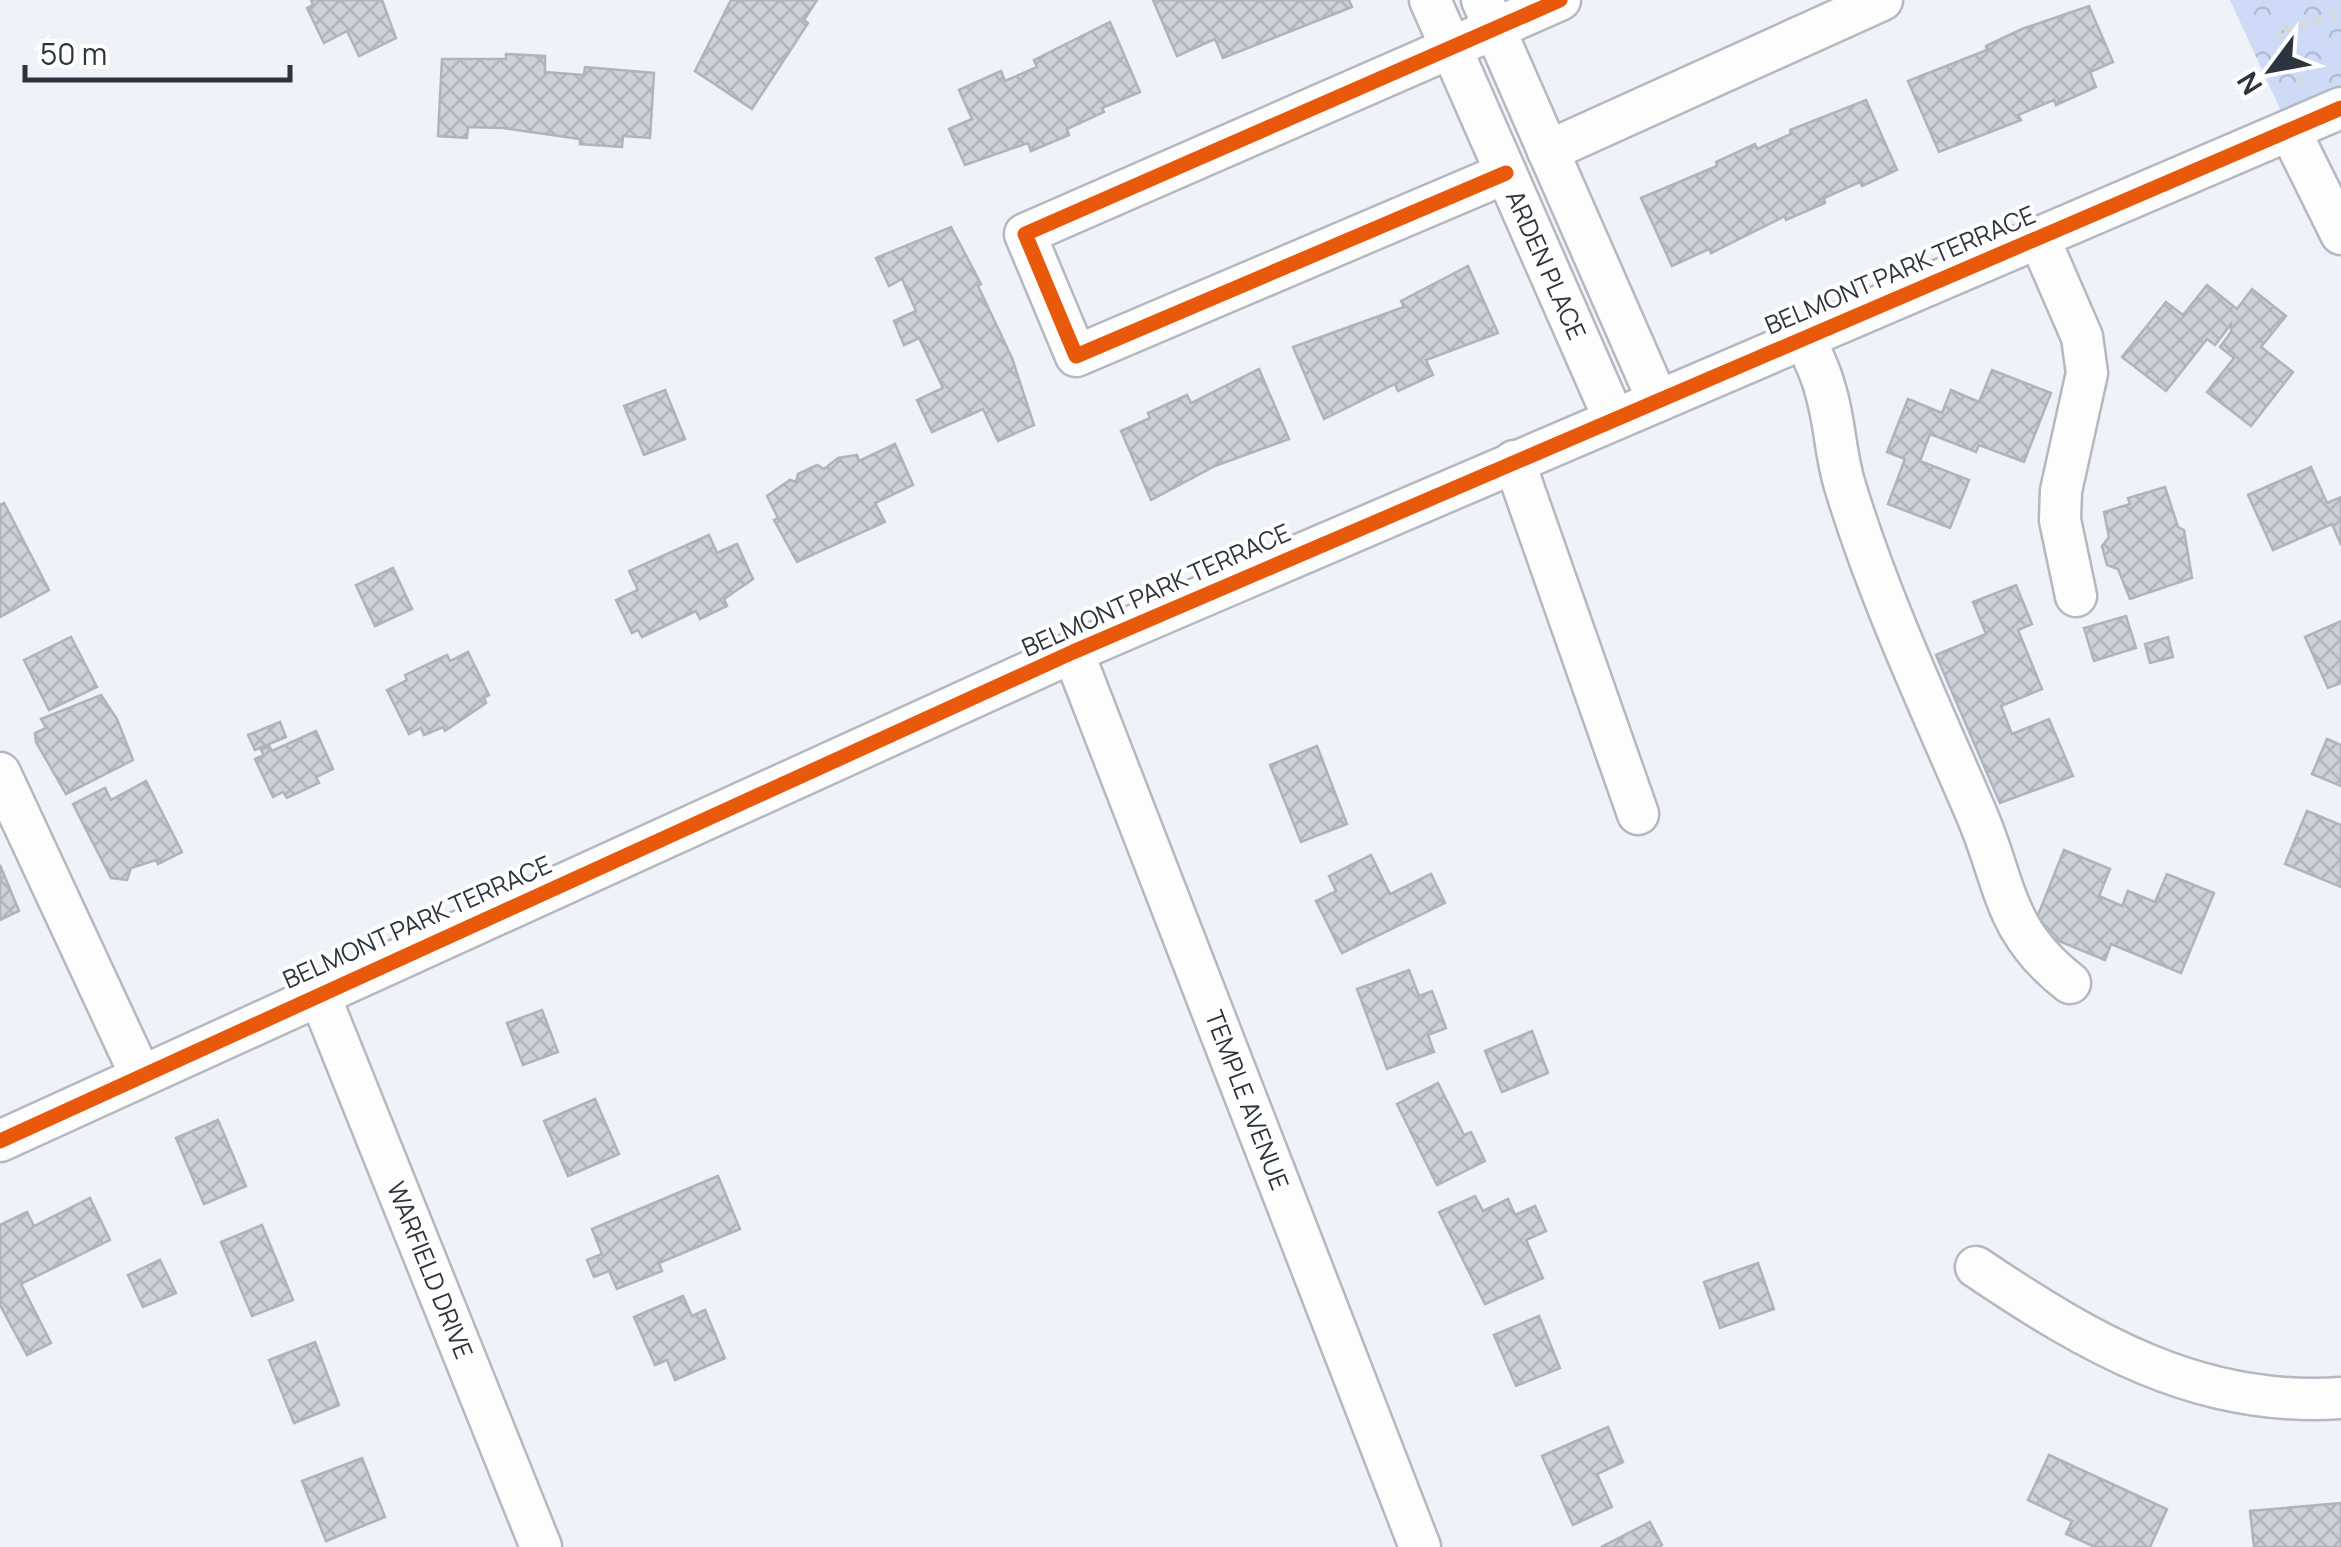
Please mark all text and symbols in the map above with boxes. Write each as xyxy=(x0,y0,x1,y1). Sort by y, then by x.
scale bar xyxy=(25,20,290,82)
north arrow xyxy=(2221,20,2321,120)
text: 50 m xyxy=(40,33,107,74)
text: N xyxy=(2228,65,2270,102)
street label: ARDEN PLACE xyxy=(1498,185,1595,345)
street label: BELMONT PARK TERRACE xyxy=(1759,197,2040,342)
street label: BELMONT PARK TERRACE xyxy=(1016,514,1296,665)
street label: BELMONT PARK TERRACE xyxy=(277,846,557,997)
street label: TEMPLE AVENUE xyxy=(1197,1005,1298,1195)
street label: WARFIELD DRIVE xyxy=(379,1176,482,1364)

